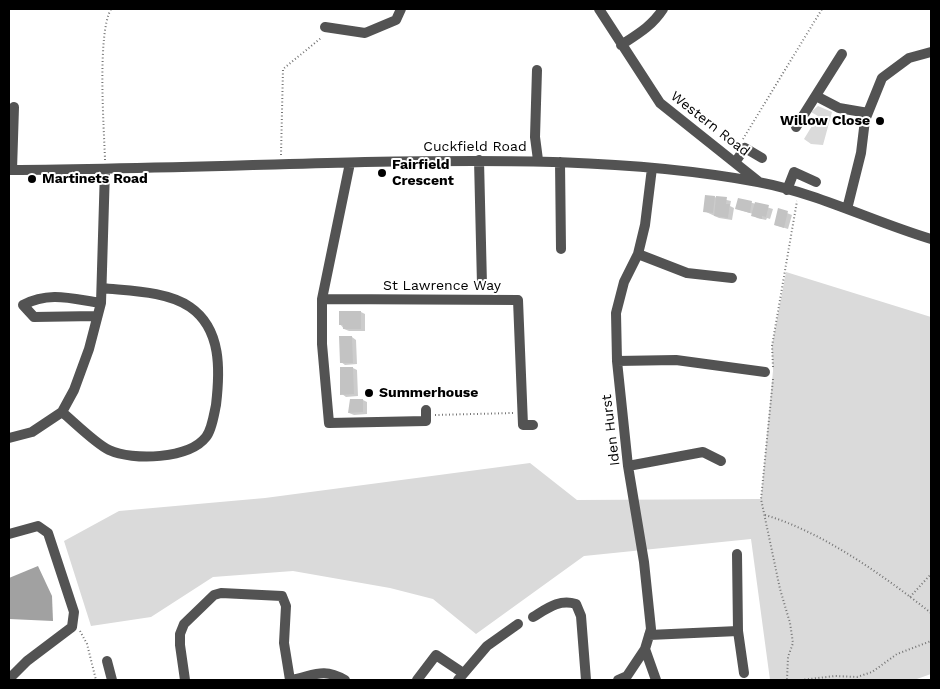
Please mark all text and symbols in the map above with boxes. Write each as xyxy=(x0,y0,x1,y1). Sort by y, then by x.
street label: Western Road xyxy=(667,88,753,160)
place label: Willow Close xyxy=(780,113,870,129)
marker: Willow Close xyxy=(874,115,886,127)
street label: Cuckfield Road xyxy=(423,139,527,155)
place label: Fairfield Crescent xyxy=(392,157,454,190)
marker: Fairfield Crescent xyxy=(376,167,388,179)
place label: Martinets Road xyxy=(42,171,148,187)
marker: Martinets Road xyxy=(26,173,38,185)
street label: St Lawrence Way xyxy=(383,278,501,294)
place label: Summerhouse xyxy=(379,385,478,401)
marker: Summerhouse xyxy=(363,387,375,399)
street label: Iden Hurst xyxy=(598,393,624,467)

